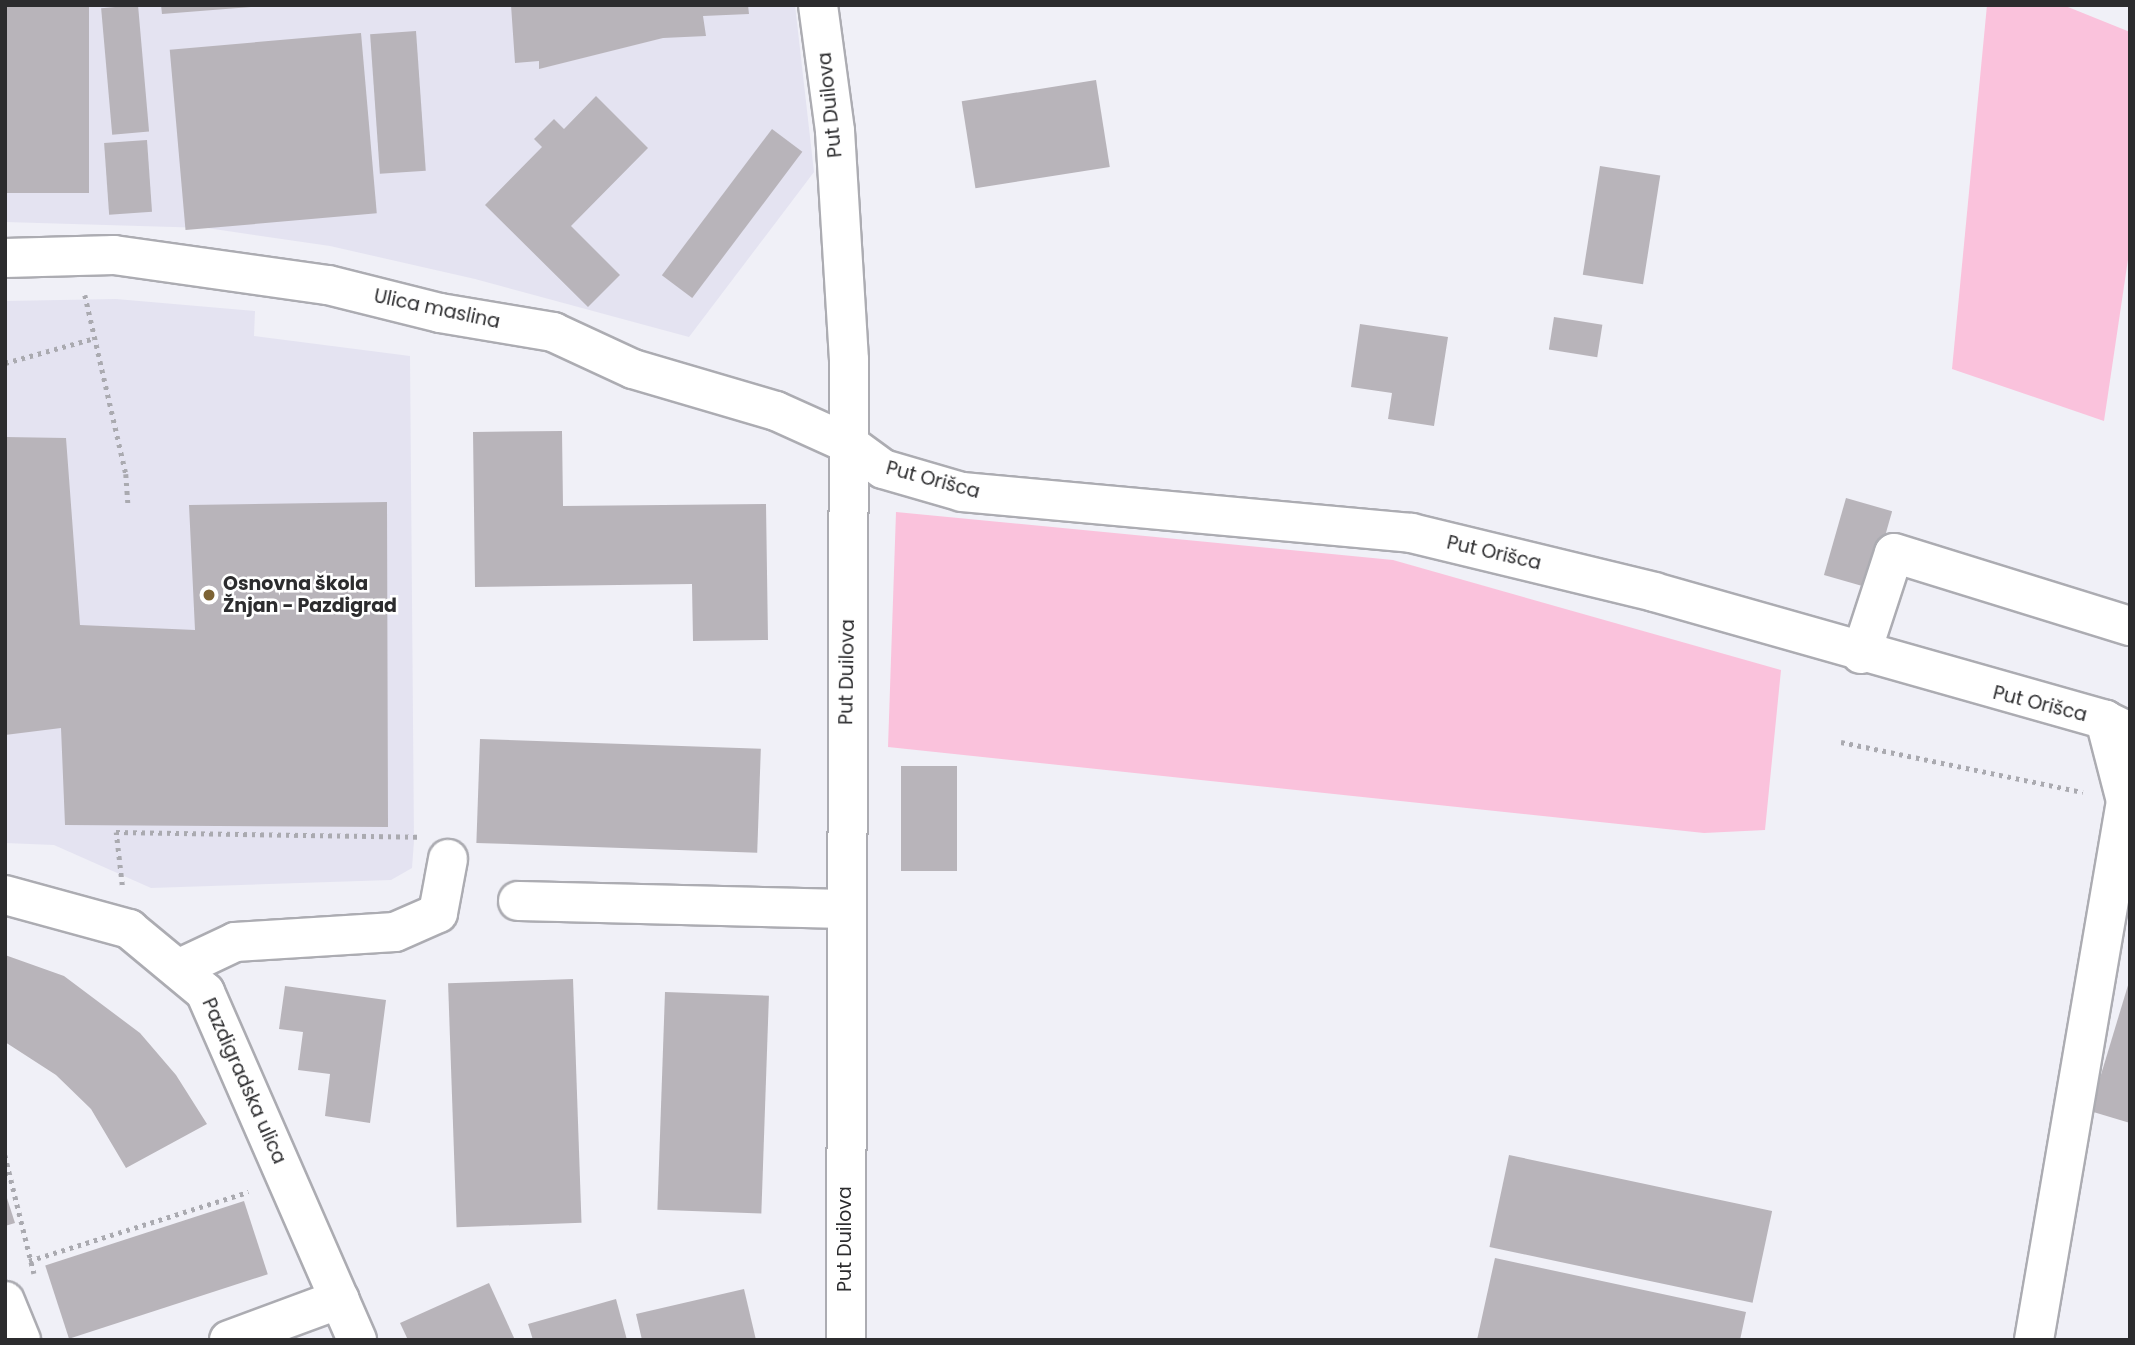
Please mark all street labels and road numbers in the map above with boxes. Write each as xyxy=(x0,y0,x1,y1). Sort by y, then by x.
street label: Put Duilova xyxy=(813,51,847,159)
street label: Ulica maslina xyxy=(372,285,502,333)
street label: Put Orišca xyxy=(884,457,982,503)
street label: Put Orišca xyxy=(1445,531,1543,575)
street label: Put Duilova xyxy=(835,619,859,725)
street label: Put Orišca xyxy=(1991,681,2089,727)
street label: Pazdigradska ulica xyxy=(197,995,291,1167)
street label: Put Duilova xyxy=(834,1186,856,1292)

